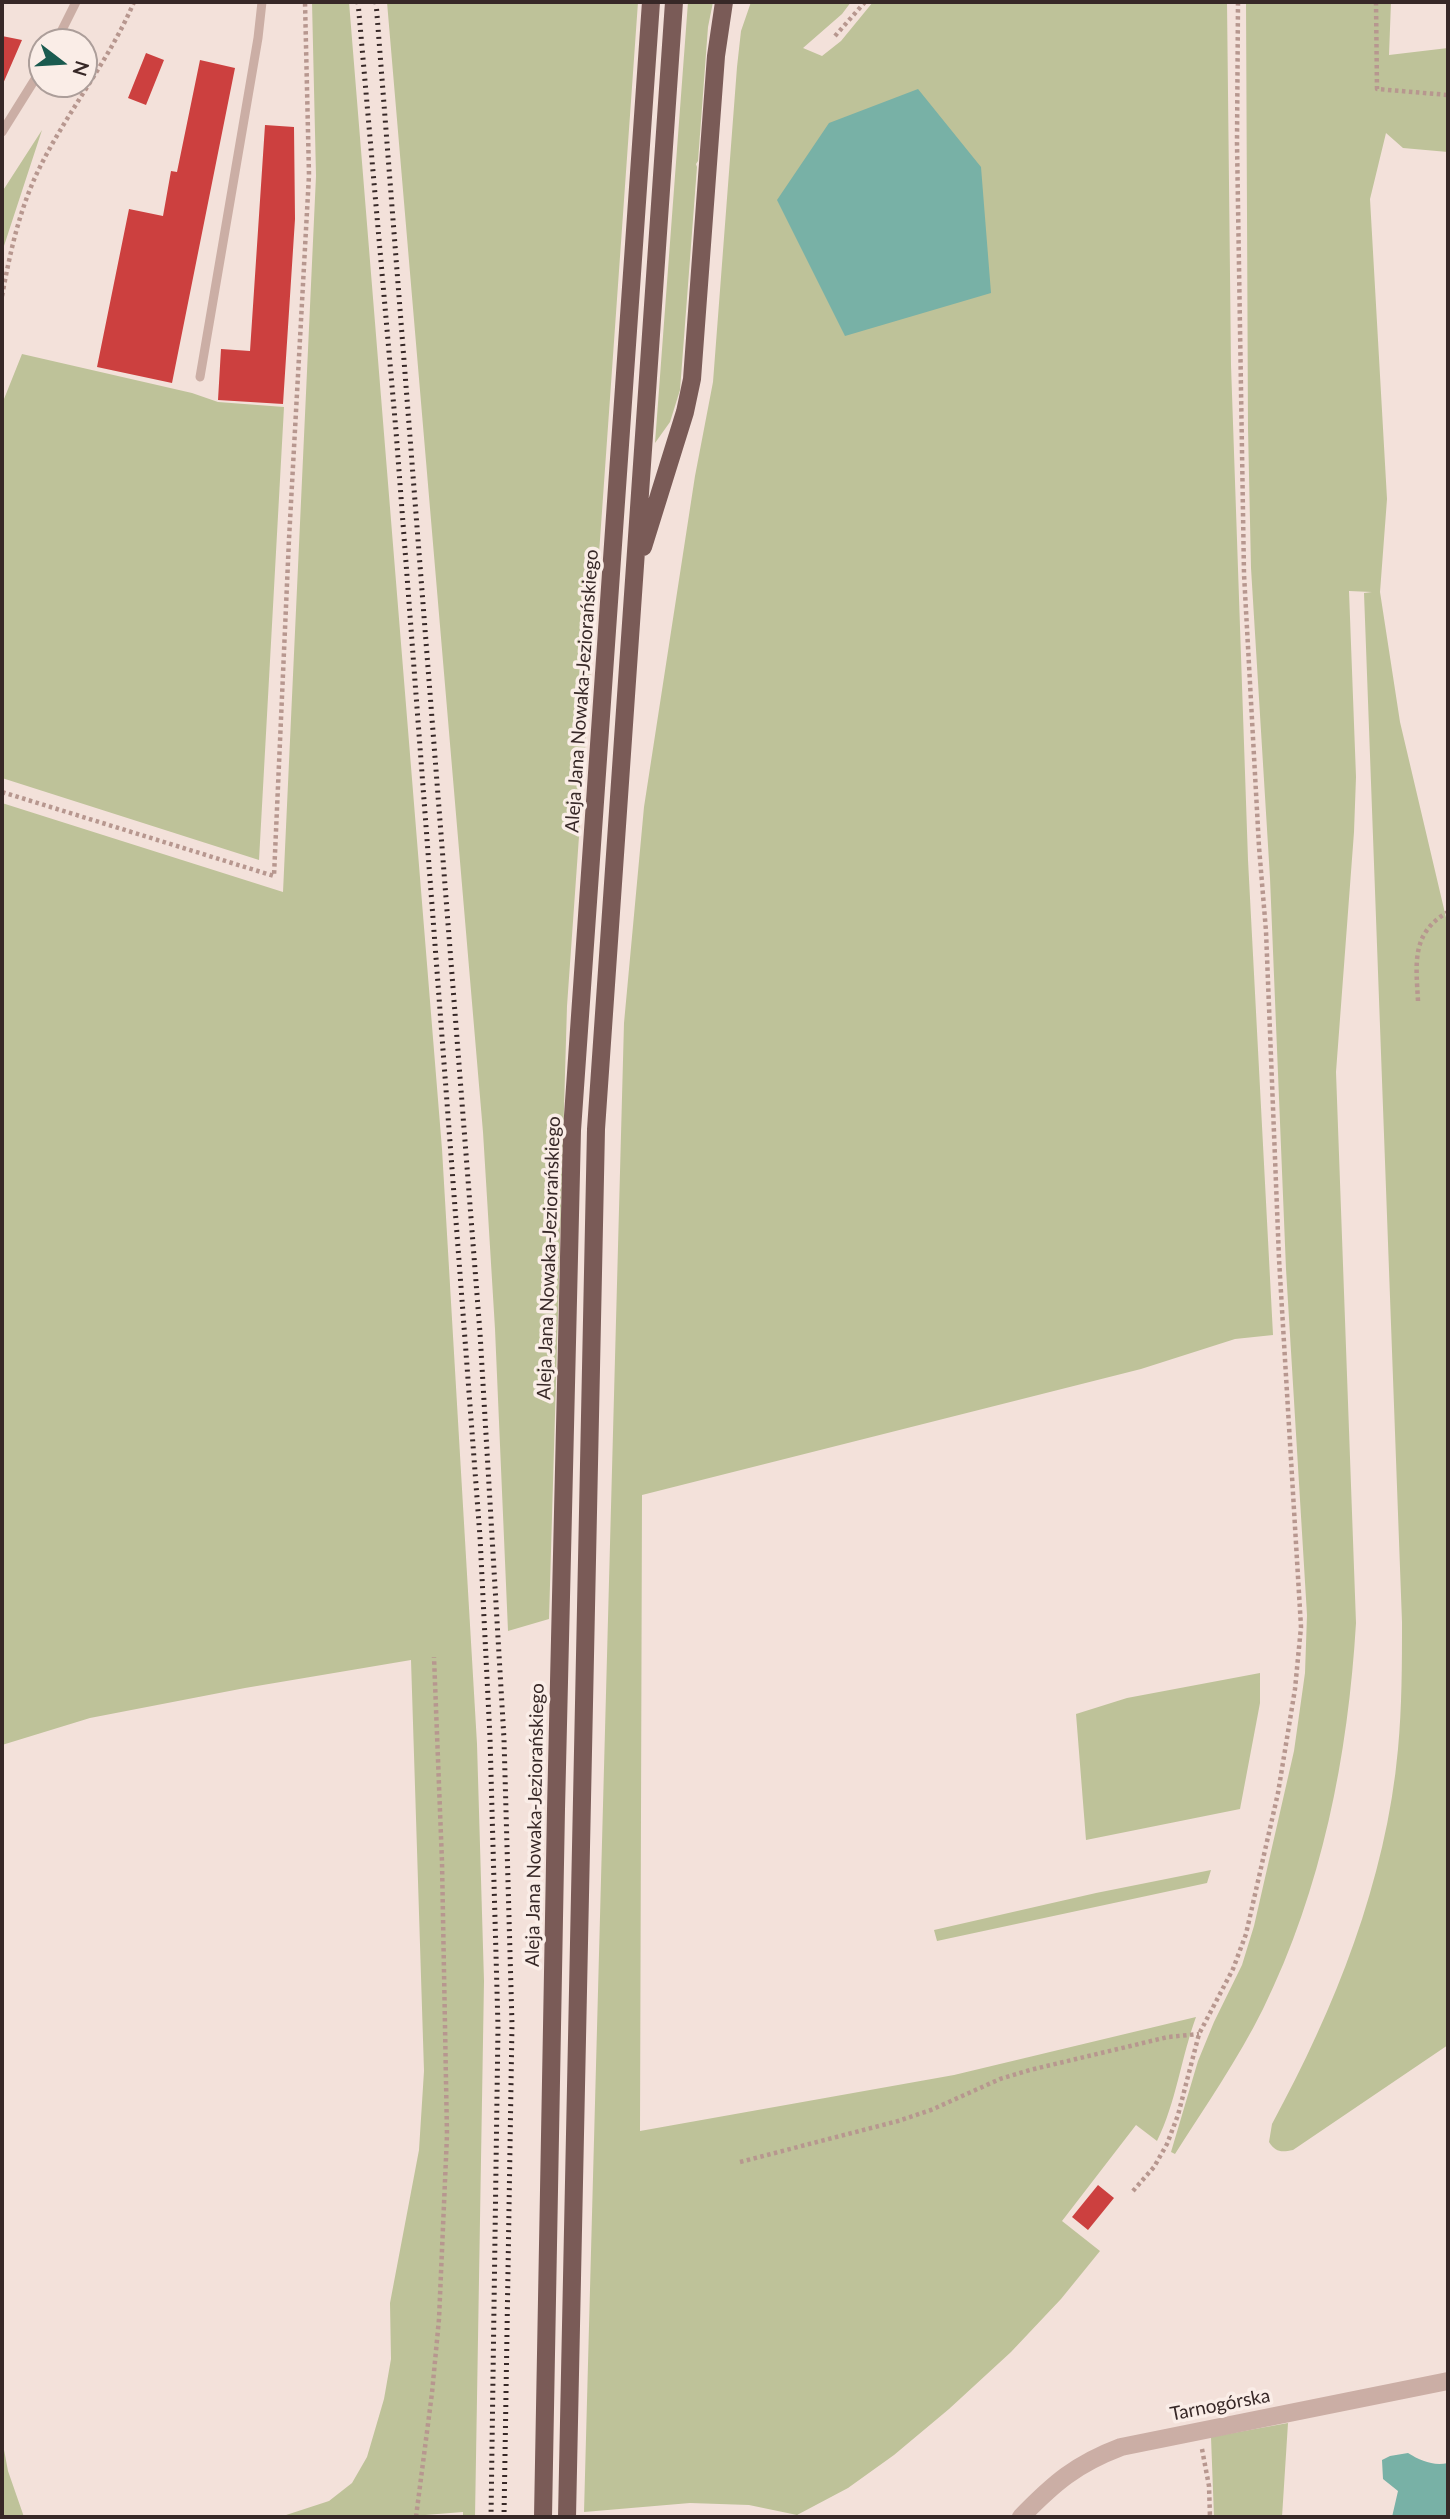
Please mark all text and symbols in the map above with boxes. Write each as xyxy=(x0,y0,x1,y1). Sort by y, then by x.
north arrow xyxy=(28,28,98,98)
text: N xyxy=(69,58,95,79)
street label: Aleja Jana Nowaka-Jeziorańskiego xyxy=(561,549,603,833)
street label: Aleja Jana Nowaka-Jeziorańskiego xyxy=(533,1116,565,1400)
street label: Aleja Jana Nowaka-Jeziorańskiego xyxy=(521,1683,549,1967)
street label: Tarnogórska xyxy=(1168,2384,1272,2426)

